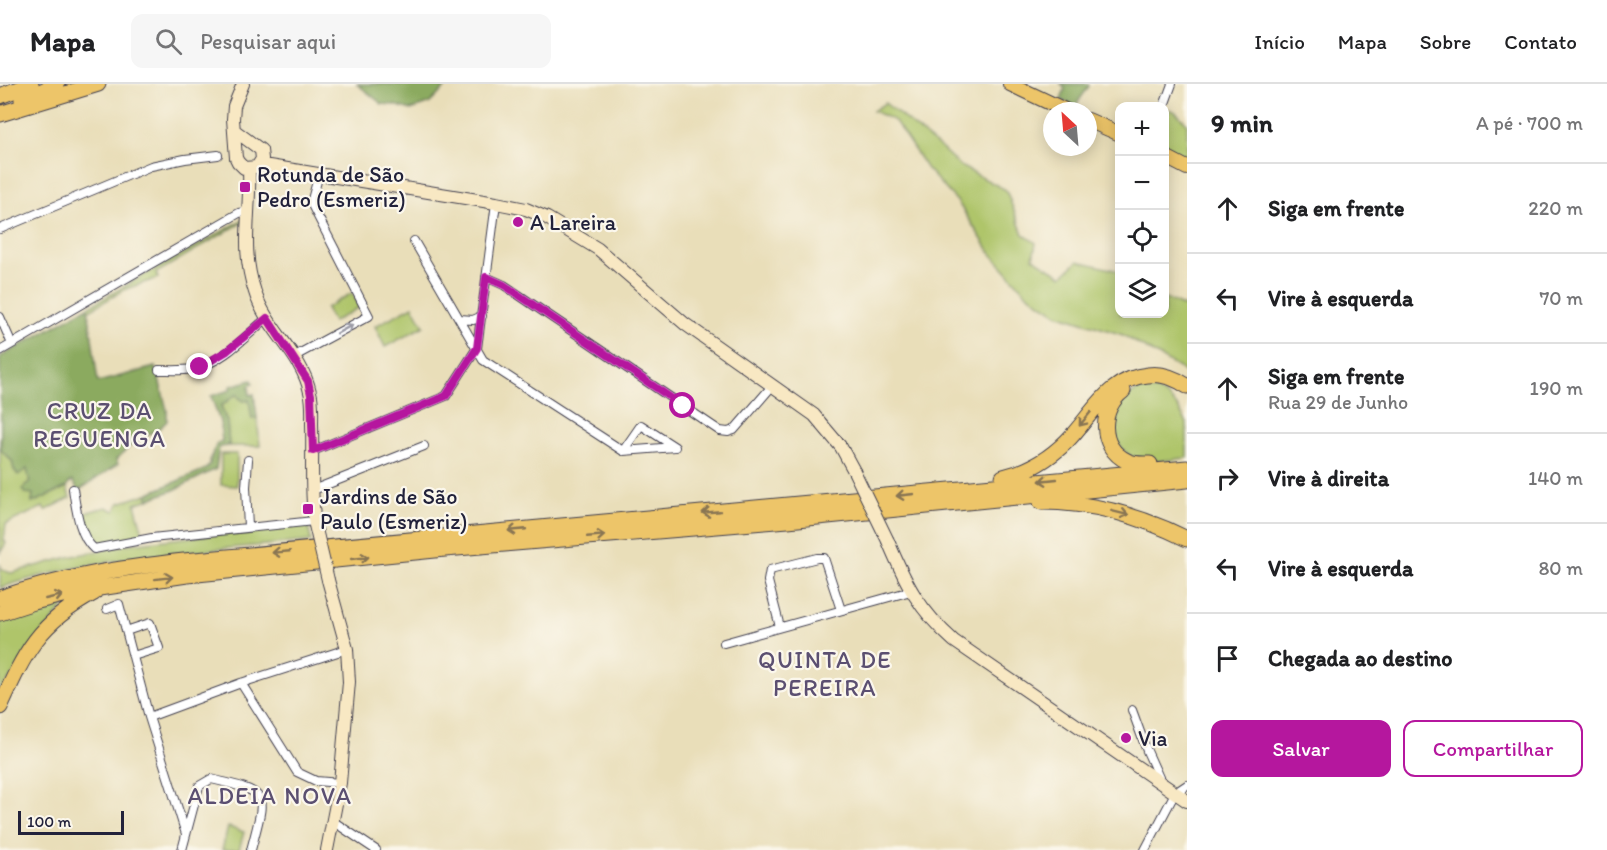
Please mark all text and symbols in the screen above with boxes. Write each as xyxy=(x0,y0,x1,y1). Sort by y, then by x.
search box xyxy=(131,14,551,68)
text: Mapa xyxy=(30,24,95,58)
icon: search xyxy=(152,25,185,58)
text: Pesquisar aqui xyxy=(200,28,336,55)
text: Início xyxy=(1254,29,1305,54)
text: Mapa xyxy=(1338,29,1387,54)
text: Sobre xyxy=(1420,29,1471,54)
text: Contato xyxy=(1504,29,1577,54)
north arrow xyxy=(1043,102,1097,156)
map controls xyxy=(1115,102,1169,318)
button: + xyxy=(1115,102,1169,156)
text: 9 min xyxy=(1211,107,1273,139)
text: A pé · 700 m xyxy=(1476,111,1583,135)
button: − xyxy=(1115,156,1169,210)
place label: Rotunda de São Pedro (Esmeriz) xyxy=(257,161,406,213)
marker: Rotunda de São Pedro (Esmeriz) xyxy=(238,180,252,194)
icon: ahead xyxy=(1211,192,1244,225)
text: Siga em frente xyxy=(1268,195,1404,222)
text: 220 m xyxy=(1528,196,1583,220)
place label: A Lareira xyxy=(530,209,617,236)
button: locate xyxy=(1115,210,1169,264)
marker: A Lareira xyxy=(511,215,525,229)
button: layers xyxy=(1115,264,1169,318)
icon: left xyxy=(1211,282,1244,315)
text: Vire à esquerda xyxy=(1268,285,1413,312)
text: 70 m xyxy=(1539,286,1583,310)
one-way arrow xyxy=(336,323,353,335)
route end xyxy=(186,353,212,379)
text: Siga em frente xyxy=(1268,363,1404,390)
icon: ahead xyxy=(1211,372,1244,405)
text: 190 m xyxy=(1530,376,1583,400)
text: Rua 29 de Junho xyxy=(1268,390,1408,414)
route start xyxy=(669,392,695,418)
district label: CRUZ DA REGUENGA xyxy=(33,396,167,453)
one-way arrow xyxy=(1079,411,1092,427)
icon: right xyxy=(1211,462,1244,495)
text: Vire à direita xyxy=(1268,465,1389,492)
text: 140 m xyxy=(1528,466,1583,490)
one-way arrow xyxy=(1038,475,1058,486)
place label: Jardins de São Paulo (Esmeriz) xyxy=(320,483,467,535)
one-way arrow xyxy=(895,490,915,501)
marker: Jardins de São Paulo (Esmeriz) xyxy=(301,502,315,516)
one-way arrow xyxy=(701,507,721,518)
one-way arrow xyxy=(1110,508,1129,520)
one-way arrow xyxy=(507,525,527,536)
one-way arrow xyxy=(585,530,605,541)
one-way arrow xyxy=(271,547,291,558)
one-way arrow xyxy=(350,552,369,563)
icon: left xyxy=(1211,552,1244,585)
text: Vire à esquerda xyxy=(1268,555,1413,582)
text: 80 m xyxy=(1538,556,1583,580)
one-way arrow xyxy=(154,572,174,583)
one-way arrow xyxy=(45,590,64,602)
icon: arrive xyxy=(1211,642,1244,675)
district label: QUINTA DE PEREIRA xyxy=(758,645,892,702)
text: Chegada ao destino xyxy=(1268,645,1452,672)
button: Salvar xyxy=(1211,720,1391,777)
button: Compartilhar xyxy=(1403,720,1583,777)
place label: Via xyxy=(1138,725,1168,752)
marker: Via xyxy=(1119,731,1133,745)
district label: ALDEIA NOVA xyxy=(187,781,353,810)
scale bar xyxy=(18,808,124,836)
text: 100 m xyxy=(27,812,71,831)

